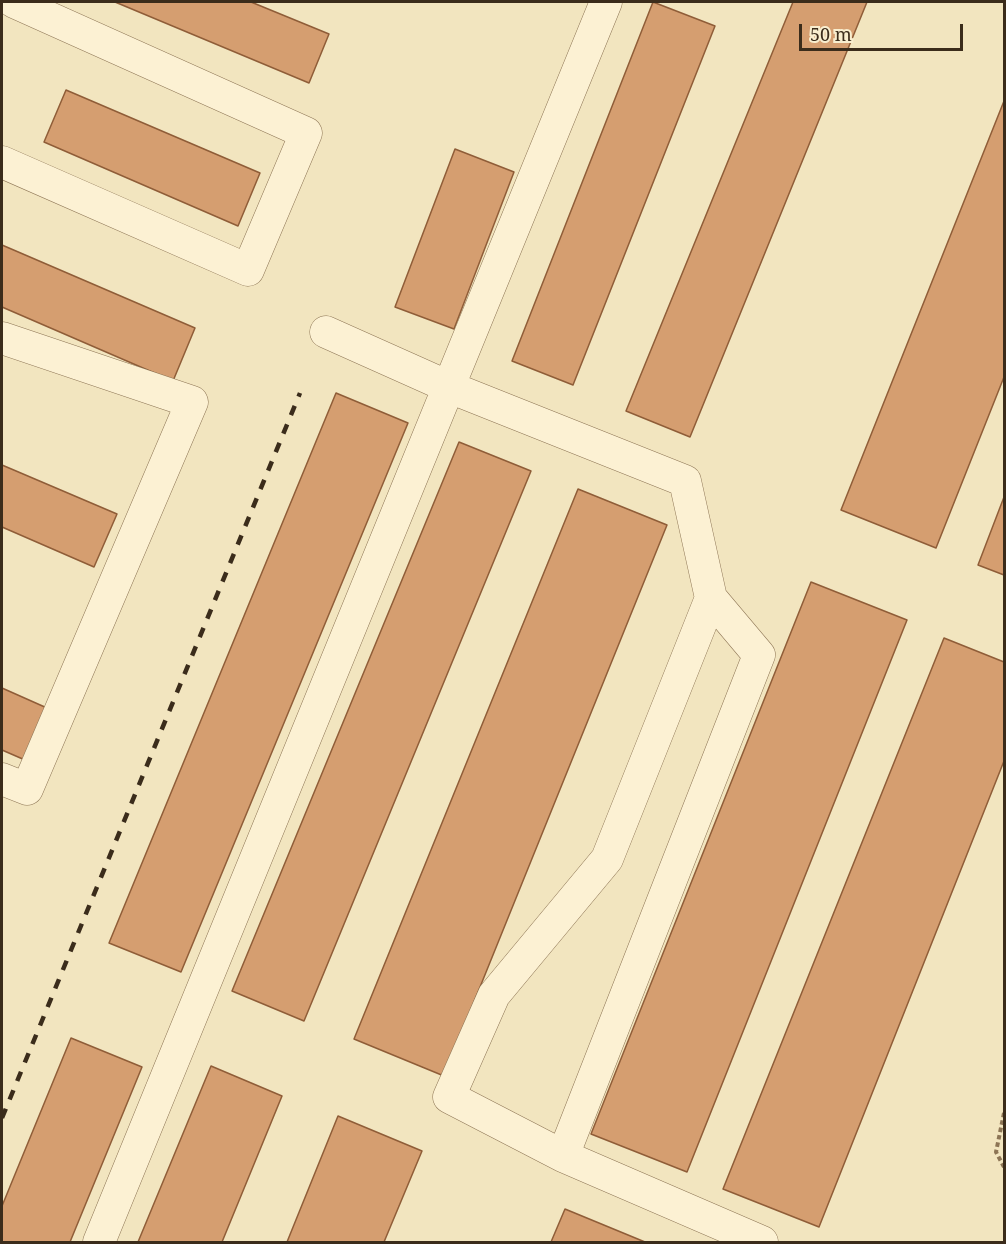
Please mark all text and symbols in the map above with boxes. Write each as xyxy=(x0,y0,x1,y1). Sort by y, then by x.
scale bar xyxy=(802,12,966,50)
text: 50 m xyxy=(810,22,852,46)

